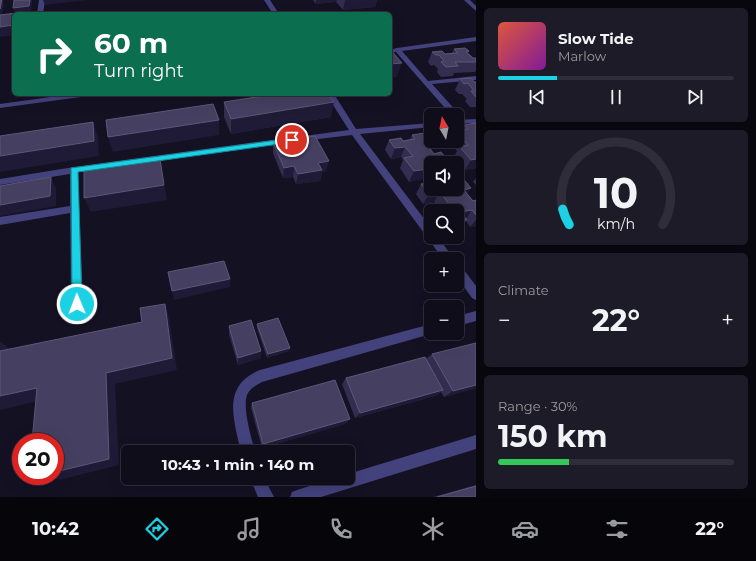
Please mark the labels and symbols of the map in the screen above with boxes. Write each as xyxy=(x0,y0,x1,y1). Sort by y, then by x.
north arrow xyxy=(424,108,464,148)
pin xyxy=(275,123,309,157)
position arrow xyxy=(56,283,98,325)
speed limit sign: 20 xyxy=(12,433,64,485)

